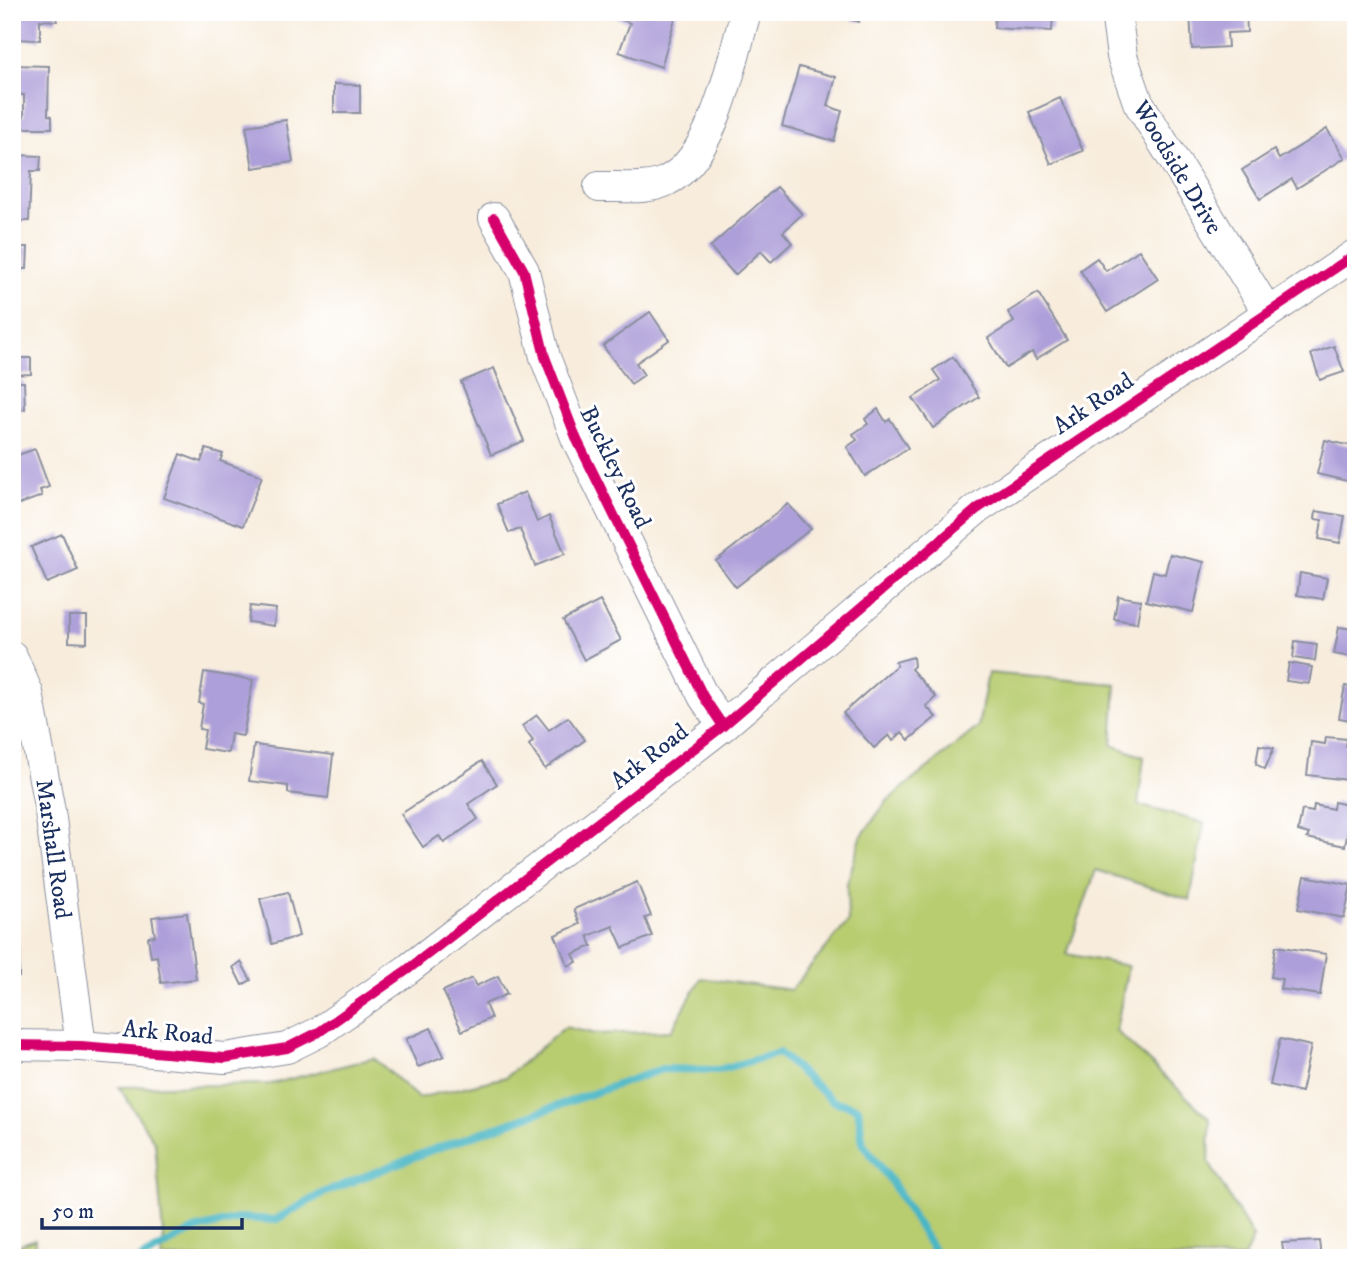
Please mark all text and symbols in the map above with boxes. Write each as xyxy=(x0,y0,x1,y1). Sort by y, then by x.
street label: Woodside Drive xyxy=(1125,94,1229,240)
street label: Ark Road xyxy=(1048,366,1140,442)
street label: Buckley Road xyxy=(573,401,658,533)
street label: Ark Road xyxy=(605,717,695,797)
street label: Marshall Road xyxy=(28,777,78,921)
street label: Ark Road xyxy=(121,1014,214,1052)
scale bar xyxy=(42,1186,242,1230)
text: 50 m xyxy=(52,1199,94,1225)

